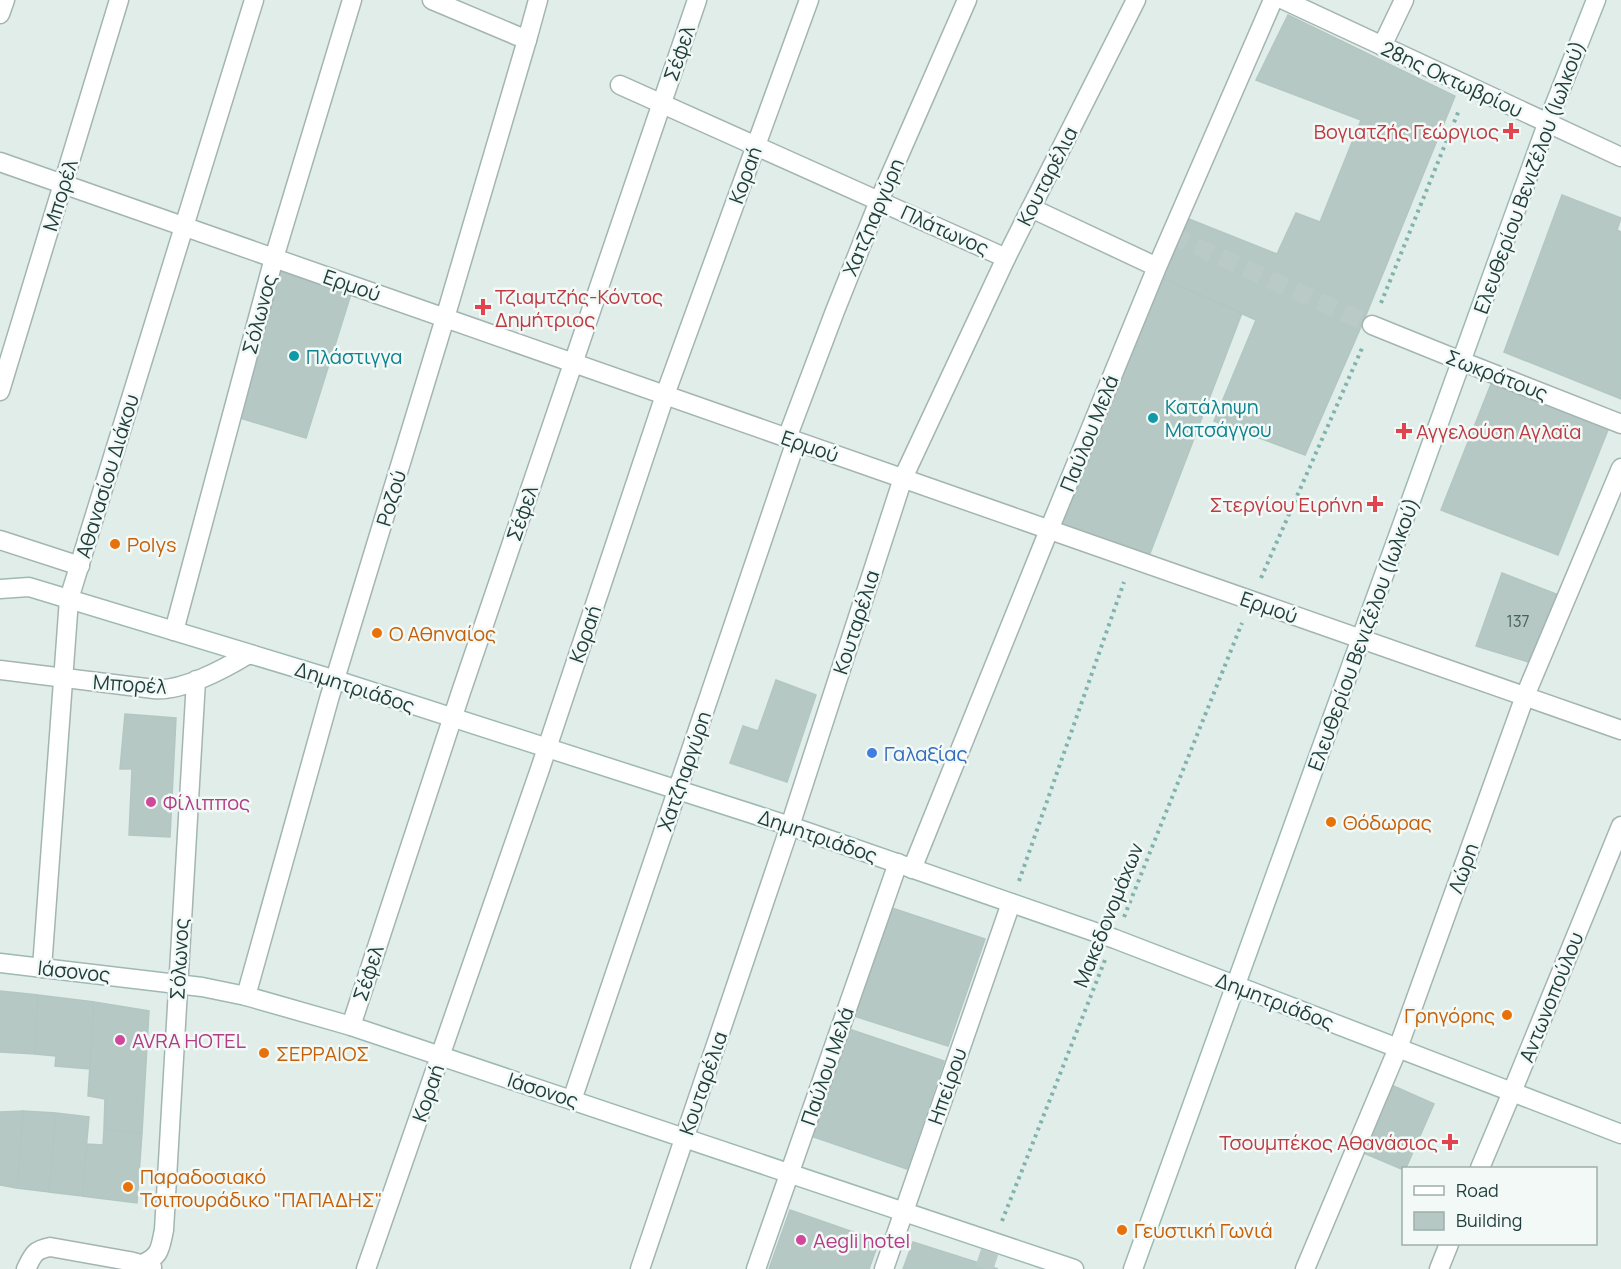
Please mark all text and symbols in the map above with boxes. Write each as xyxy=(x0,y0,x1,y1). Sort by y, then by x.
street label: Σέφελ xyxy=(657,21,701,84)
street label: 28ης Οκτωβρίου xyxy=(1377,34,1527,124)
street label: Ελευθερίου Βενιζέλου (Ιωλκού) xyxy=(1467,37,1591,317)
place label: Βογιατζής Γεώργιος xyxy=(1314,118,1499,145)
street label: Κουταρέλια xyxy=(1010,122,1084,230)
marker: Βογιατζής Γεώργιος xyxy=(1504,124,1518,138)
street label: Κοραή xyxy=(722,143,768,207)
street label: Χατζηαργύρη xyxy=(836,154,910,280)
street label: Μπορέλ xyxy=(36,155,84,234)
street label: Πλάτωνος xyxy=(897,199,993,261)
street label: Ερμού xyxy=(320,263,384,307)
street label: Σόλωνος xyxy=(235,271,283,357)
place label: Τζιαμτζής-Κόντος Δημήτριος xyxy=(495,283,663,333)
marker: Τζιαμτζής-Κόντος Δημήτριος xyxy=(476,300,490,314)
place label: Πλάστιγγα xyxy=(306,343,402,370)
street label: Σωκράτους xyxy=(1442,343,1552,407)
marker: Πλάστιγγα xyxy=(287,349,301,363)
street label: Παύλου Μελά xyxy=(1053,371,1125,495)
street label: Αθανασίου Διάκου xyxy=(69,391,145,561)
place label: Κατάληψη Ματσάγγου xyxy=(1165,393,1272,443)
marker: Κατάληψη Ματσάγγου xyxy=(1146,411,1160,425)
place label: Αγγελούση Αγλαϊα xyxy=(1416,418,1581,445)
street label: Ερμού xyxy=(778,424,842,468)
marker: Αγγελούση Αγλαϊα xyxy=(1397,424,1411,438)
street label: Ροζού xyxy=(370,467,412,529)
street label: Σέφελ xyxy=(500,481,544,544)
place label: Στεργίου Ειρήνη xyxy=(1209,491,1363,518)
street label: Ελευθερίου Βενιζέλου (Ιωλκού) xyxy=(1301,494,1425,774)
marker: Στεργίου Ειρήνη xyxy=(1368,497,1382,511)
place label: Polys xyxy=(127,531,177,558)
marker: Polys xyxy=(108,537,122,551)
street label: Κουταρέλια xyxy=(826,566,886,678)
street label: Ερμού xyxy=(1237,585,1301,629)
street label: Κοραή xyxy=(563,602,607,666)
house number: 137 xyxy=(1506,610,1530,632)
place label: Ο Αθηναίος xyxy=(389,620,496,647)
marker: Ο Αθηναίος xyxy=(370,626,384,640)
street label: Δημητριάδος xyxy=(292,655,418,719)
street label: Μπορέλ xyxy=(92,668,168,700)
street label: Χατζηαργύρη xyxy=(651,707,717,835)
place label: Γαλαξίας xyxy=(884,740,968,767)
marker: Γαλαξίας xyxy=(865,746,879,760)
place label: Φίλιππος xyxy=(163,789,250,816)
marker: Φίλιππος xyxy=(144,795,158,809)
street label: Δημητριάδος xyxy=(755,803,881,869)
place label: Θόδωρας xyxy=(1343,809,1432,836)
marker: Θόδωρας xyxy=(1324,815,1338,829)
street label: Μακεδονομάχων xyxy=(1067,839,1149,991)
street label: Λώρη xyxy=(1442,839,1484,897)
street label: Σόλωνος xyxy=(163,917,195,1001)
street label: Αντωνοπούλου xyxy=(1513,928,1589,1066)
street label: Σέφελ xyxy=(346,941,390,1004)
street label: Ιάσονος xyxy=(36,954,112,988)
street label: Δημητριάδος xyxy=(1212,966,1338,1036)
place label: Γρηγόρης xyxy=(1404,1002,1495,1029)
street label: Παύλου Μελά xyxy=(794,1003,860,1129)
marker: Γρηγόρης xyxy=(1500,1008,1514,1022)
place label: AVRA HOTEL xyxy=(132,1027,246,1054)
street label: Κουταρέλια xyxy=(673,1028,733,1138)
marker: AVRA HOTEL xyxy=(113,1033,127,1047)
place label: ΣΕΡΡΑΙΟΣ xyxy=(276,1040,369,1067)
street label: Ηπείρου xyxy=(921,1044,973,1128)
marker: ΣΕΡΡΑΙΟΣ xyxy=(257,1046,271,1060)
street label: Κοραή xyxy=(406,1061,450,1125)
street label: Ιάσονος xyxy=(504,1066,582,1114)
place label: Τσουμπέκος Αθανάσιος xyxy=(1219,1129,1438,1156)
marker: Τσουμπέκος Αθανάσιος xyxy=(1443,1135,1457,1149)
place label: Παραδοσιακό Τσιπουράδικο "ΠΑΠΑΔΗΣ" xyxy=(140,1163,382,1213)
legend xyxy=(1402,1167,1597,1245)
text: Road xyxy=(1456,1178,1499,1202)
marker: Παραδοσιακό Τσιπουράδικο "ΠΑΠΑΔΗΣ" xyxy=(121,1180,135,1194)
text: Building xyxy=(1456,1208,1522,1232)
place label: Γευστική Γωνιά xyxy=(1134,1217,1273,1244)
marker: Γευστική Γωνιά xyxy=(1115,1223,1129,1237)
place label: Aegli hotel xyxy=(813,1227,910,1254)
marker: Aegli hotel xyxy=(794,1233,808,1247)

